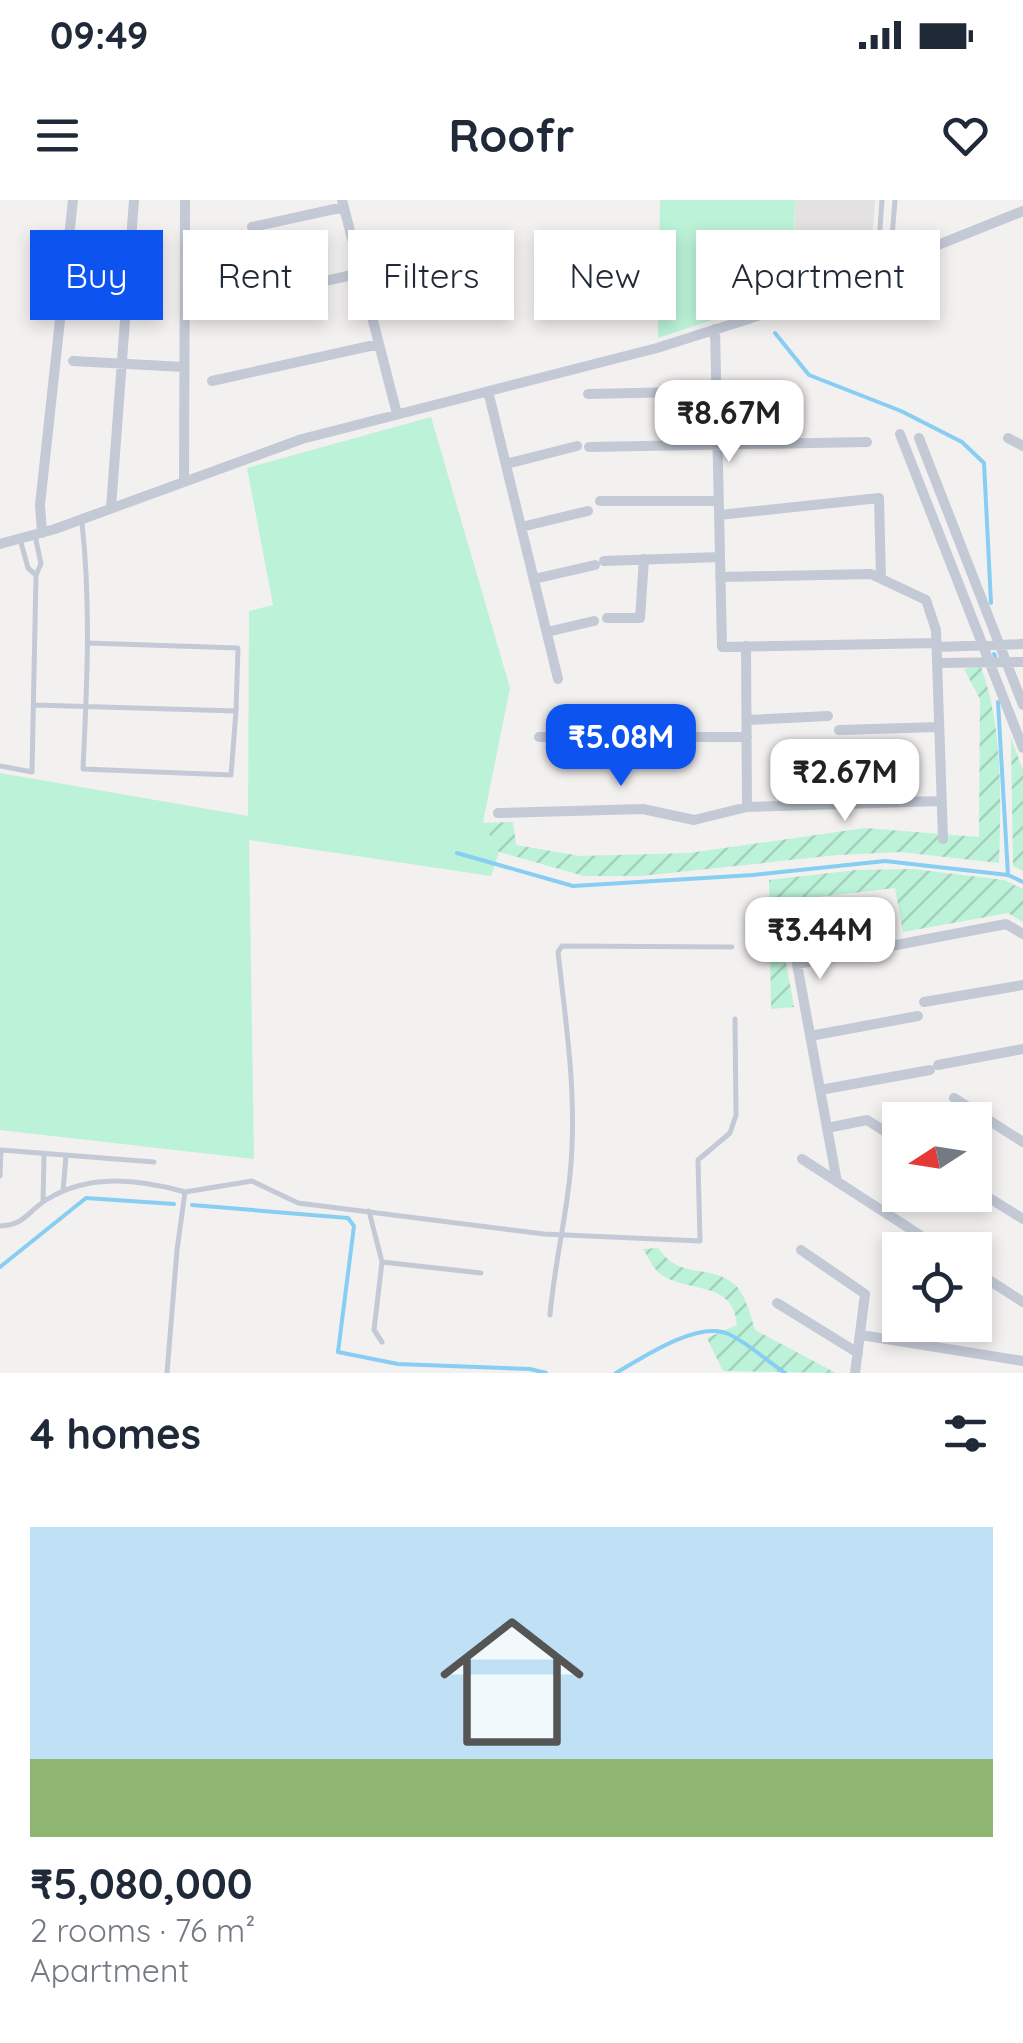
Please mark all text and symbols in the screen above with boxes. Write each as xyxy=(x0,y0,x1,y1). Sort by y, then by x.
text: 09:49 xyxy=(50,11,148,59)
text: Roofr xyxy=(448,107,575,163)
icon: menu xyxy=(30,108,85,163)
icon: heart xyxy=(938,108,993,163)
chip: Buy xyxy=(30,230,163,320)
chip: Rent xyxy=(183,230,328,320)
chip: Filters xyxy=(348,230,514,320)
chip: New xyxy=(534,230,676,320)
chip: Apartment xyxy=(696,230,940,320)
pin: ₹8.67M xyxy=(648,380,810,465)
text: ₹8.67M xyxy=(677,392,781,432)
pin: ₹5.08M xyxy=(540,704,702,789)
text: ₹5.08M xyxy=(568,716,674,756)
pin: ₹2.67M xyxy=(764,739,926,824)
text: ₹2.67M xyxy=(792,751,898,791)
pin: ₹3.44M xyxy=(739,897,901,982)
text: ₹3.44M xyxy=(767,909,873,949)
north arrow xyxy=(882,1102,992,1212)
map controls xyxy=(882,1102,992,1342)
button: locate xyxy=(882,1232,992,1342)
icon: filters xyxy=(938,1406,993,1461)
text: 4 homes xyxy=(30,1407,201,1460)
icon: home xyxy=(422,1592,602,1772)
text: ₹5,080,000 xyxy=(30,1857,252,1910)
text: 2 rooms · 76 m² xyxy=(30,1910,255,1950)
text: Apartment xyxy=(30,1950,189,1990)

